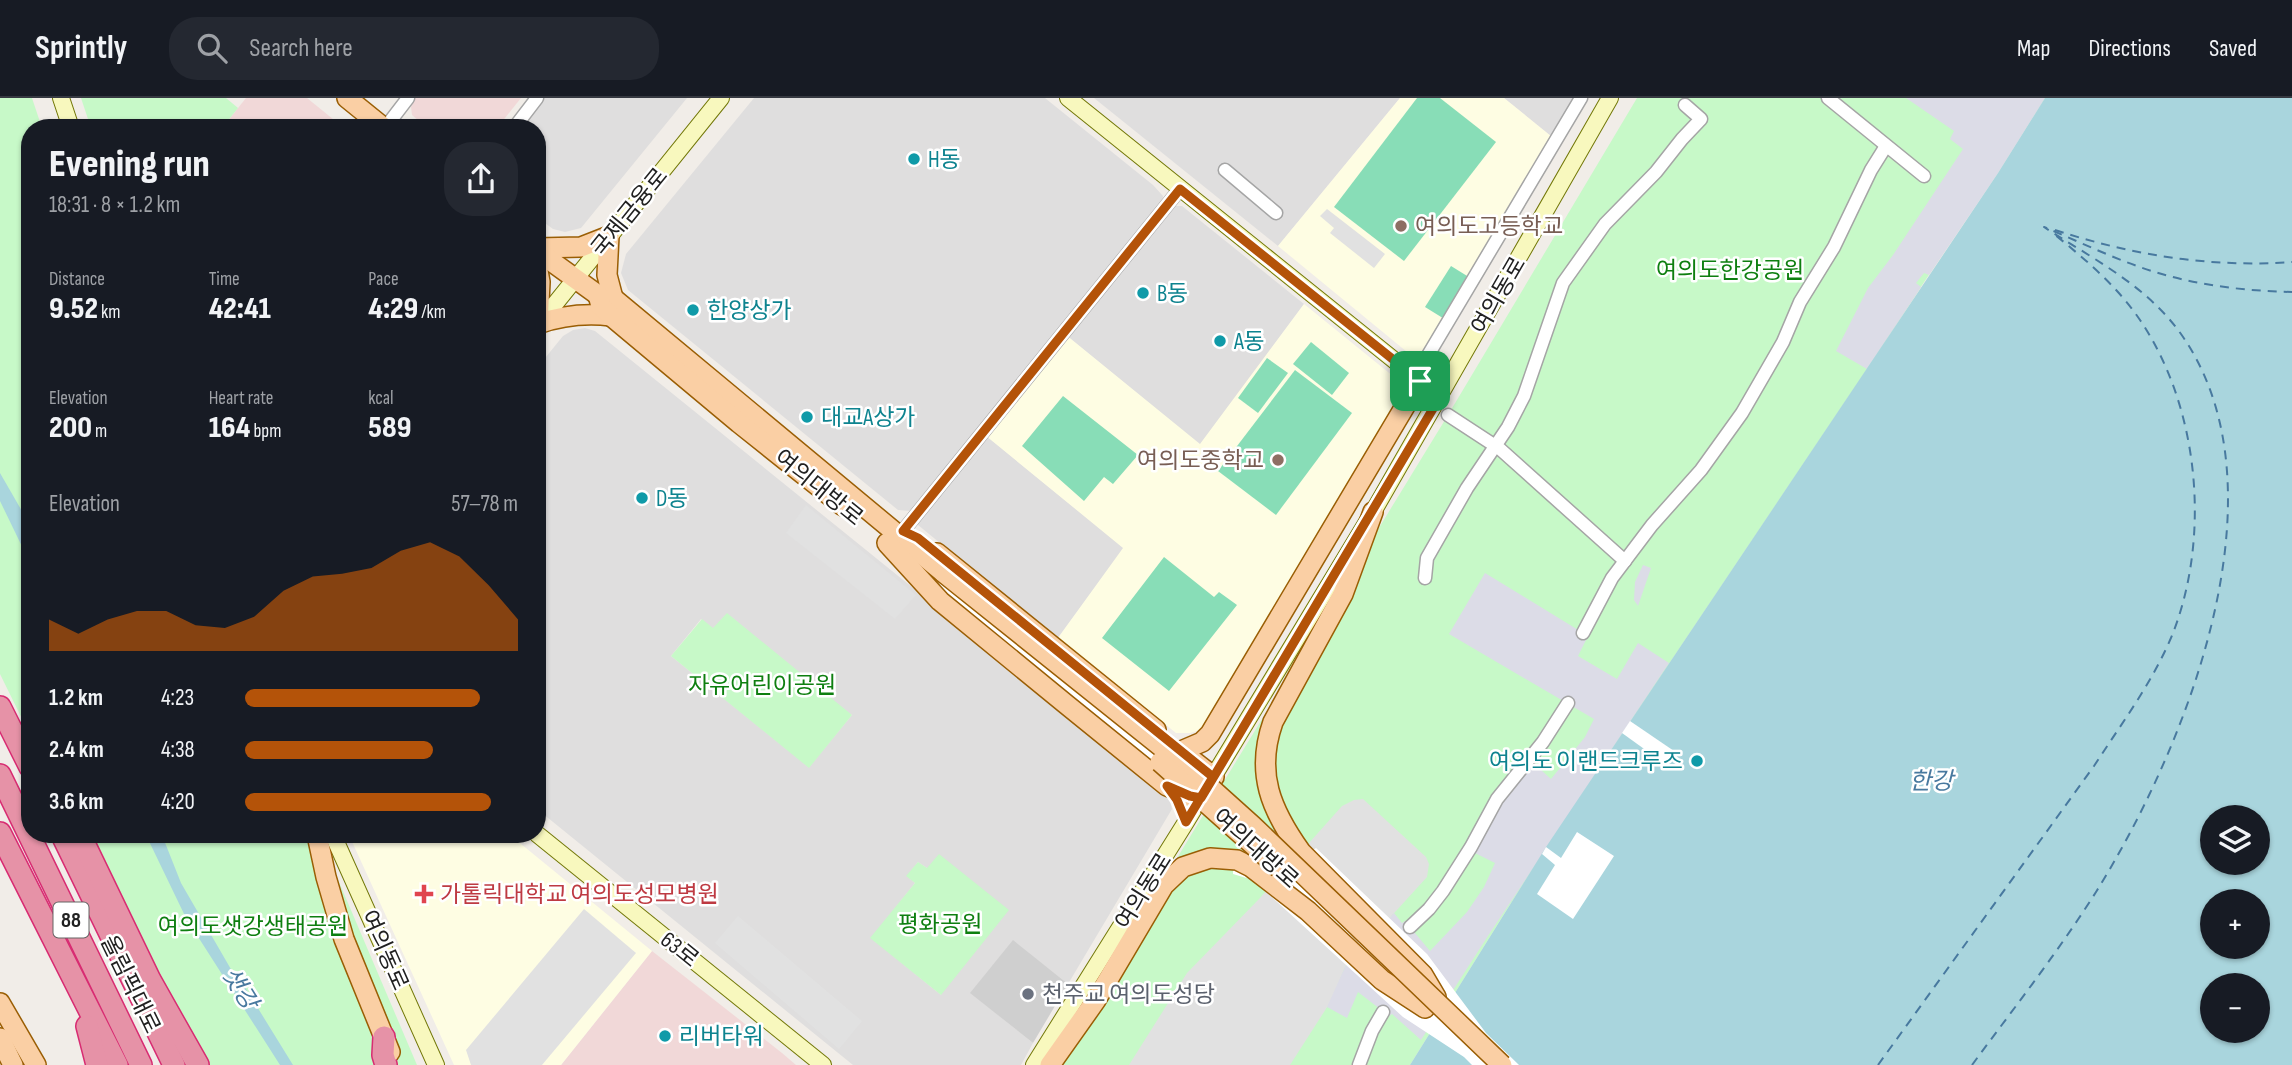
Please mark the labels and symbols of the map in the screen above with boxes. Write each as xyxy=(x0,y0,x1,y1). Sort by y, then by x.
place label: H동 xyxy=(928,146,961,174)
marker: H동 xyxy=(906,151,922,167)
street label: 국제금융로 xyxy=(586,163,674,263)
place label: 여의도고등학교 xyxy=(1415,213,1563,241)
marker: 여의도고등학교 xyxy=(1393,218,1409,234)
street label: 여의동로 xyxy=(1466,252,1532,339)
park label: 여의도한강공원 xyxy=(1656,257,1804,285)
place label: B동 xyxy=(1157,280,1188,308)
marker: B동 xyxy=(1135,285,1151,301)
place label: 한양상가 xyxy=(707,297,792,325)
marker: 한양상가 xyxy=(685,302,701,318)
place label: A동 xyxy=(1233,328,1265,356)
marker: A동 xyxy=(1212,333,1228,349)
pin xyxy=(1390,351,1450,411)
place label: 대교A상가 xyxy=(821,404,915,432)
marker: 대교A상가 xyxy=(799,409,815,425)
street label: 여의대방로 xyxy=(768,444,868,532)
place label: 여의도중학교 xyxy=(1137,447,1264,475)
marker: 여의도중학교 xyxy=(1270,452,1286,468)
place label: D동 xyxy=(656,485,688,513)
marker: D동 xyxy=(634,490,650,506)
park label: 자유어린이공원 xyxy=(688,672,836,700)
place label: 여의도 이랜드크루즈 xyxy=(1489,748,1683,776)
marker: 여의도 이랜드크루즈 xyxy=(1689,753,1705,769)
water label: 한강 xyxy=(1909,767,1956,796)
street label: 여의대방로 xyxy=(1207,803,1304,895)
street label: 여의동로 xyxy=(1110,848,1178,935)
place label: 가톨릭대학교 여의도성모병원 xyxy=(440,881,719,909)
marker: 가톨릭대학교 여의도성모병원 xyxy=(414,884,434,904)
road number: 88 xyxy=(54,902,88,938)
street label: 여의동로 xyxy=(354,906,414,995)
park label: 평화공원 xyxy=(898,911,982,939)
park label: 여의도샛강생태공원 xyxy=(158,913,348,941)
street label: 63로 xyxy=(655,926,704,974)
street label: 올림픽대로 xyxy=(94,931,166,1038)
water label: 샛강 xyxy=(216,962,265,1017)
place label: 천주교 여의도성당 xyxy=(1042,981,1215,1009)
marker: 천주교 여의도성당 xyxy=(1020,986,1036,1002)
place label: 리버타워 xyxy=(679,1023,764,1051)
marker: 리버타워 xyxy=(657,1028,673,1044)

